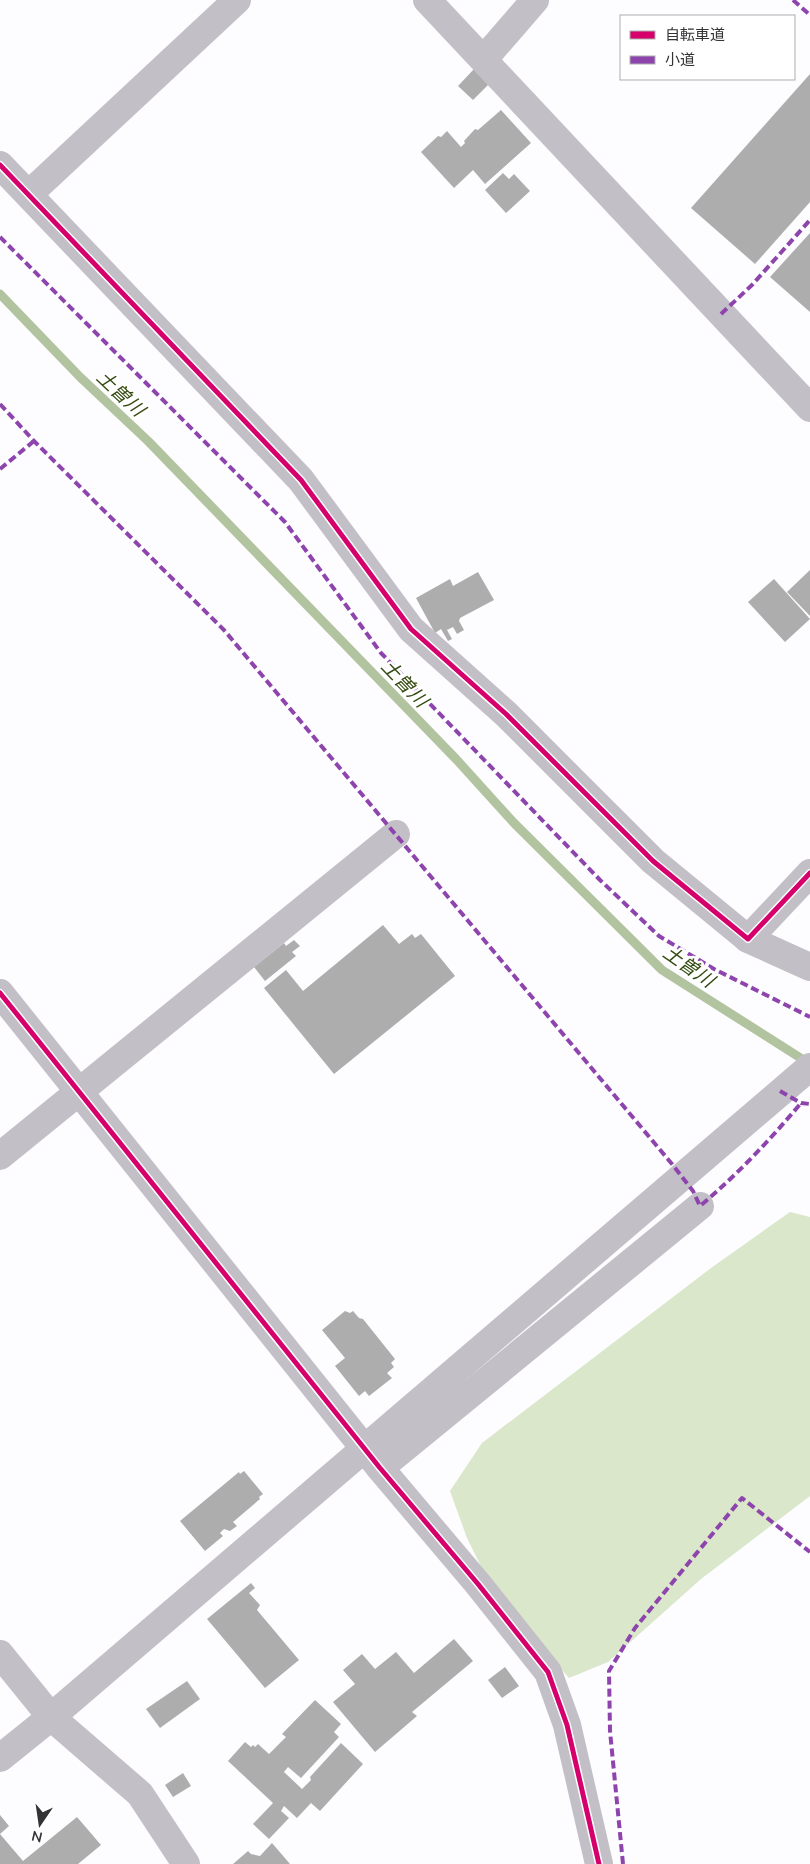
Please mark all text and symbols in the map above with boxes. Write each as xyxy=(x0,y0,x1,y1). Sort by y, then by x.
legend xyxy=(620,15,795,80)
text: 自転車道 xyxy=(665,25,725,44)
text: 小道 xyxy=(665,50,695,69)
water label: 土曽川 xyxy=(92,365,151,423)
water label: 土曽川 xyxy=(377,654,435,713)
water label: 土曽川 xyxy=(659,940,721,993)
north arrow xyxy=(15,1799,65,1849)
text: N xyxy=(30,1827,44,1847)

